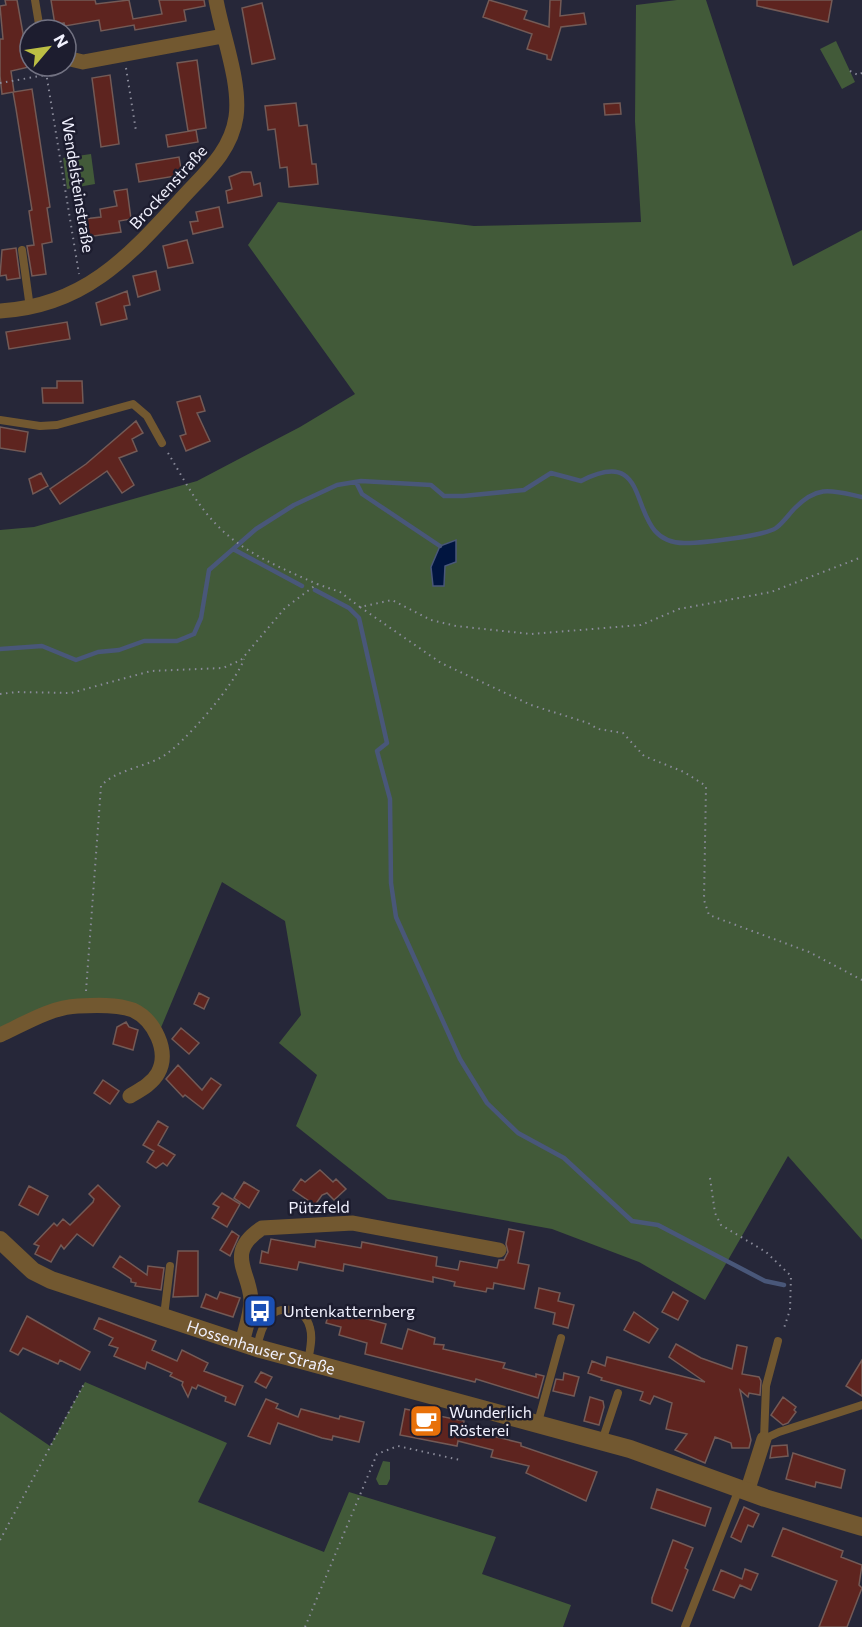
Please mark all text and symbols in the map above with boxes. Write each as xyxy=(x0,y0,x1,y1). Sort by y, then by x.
north arrow xyxy=(18,18,78,78)
text: N xyxy=(50,31,73,50)
street label: Wendelsteinstraße xyxy=(58,116,99,254)
street label: Brockenstraße xyxy=(125,141,210,233)
street label: Pützfeld xyxy=(288,1196,350,1217)
bus stop icon: Untenkatternberg xyxy=(242,1293,278,1329)
place label: Untenkatternberg xyxy=(283,1301,415,1320)
street label: Hossenhauser Straße xyxy=(185,1316,337,1378)
place label: Wunderlich Rösterei xyxy=(449,1402,532,1439)
cafe icon: Wunderlich Rösterei xyxy=(408,1403,444,1439)

